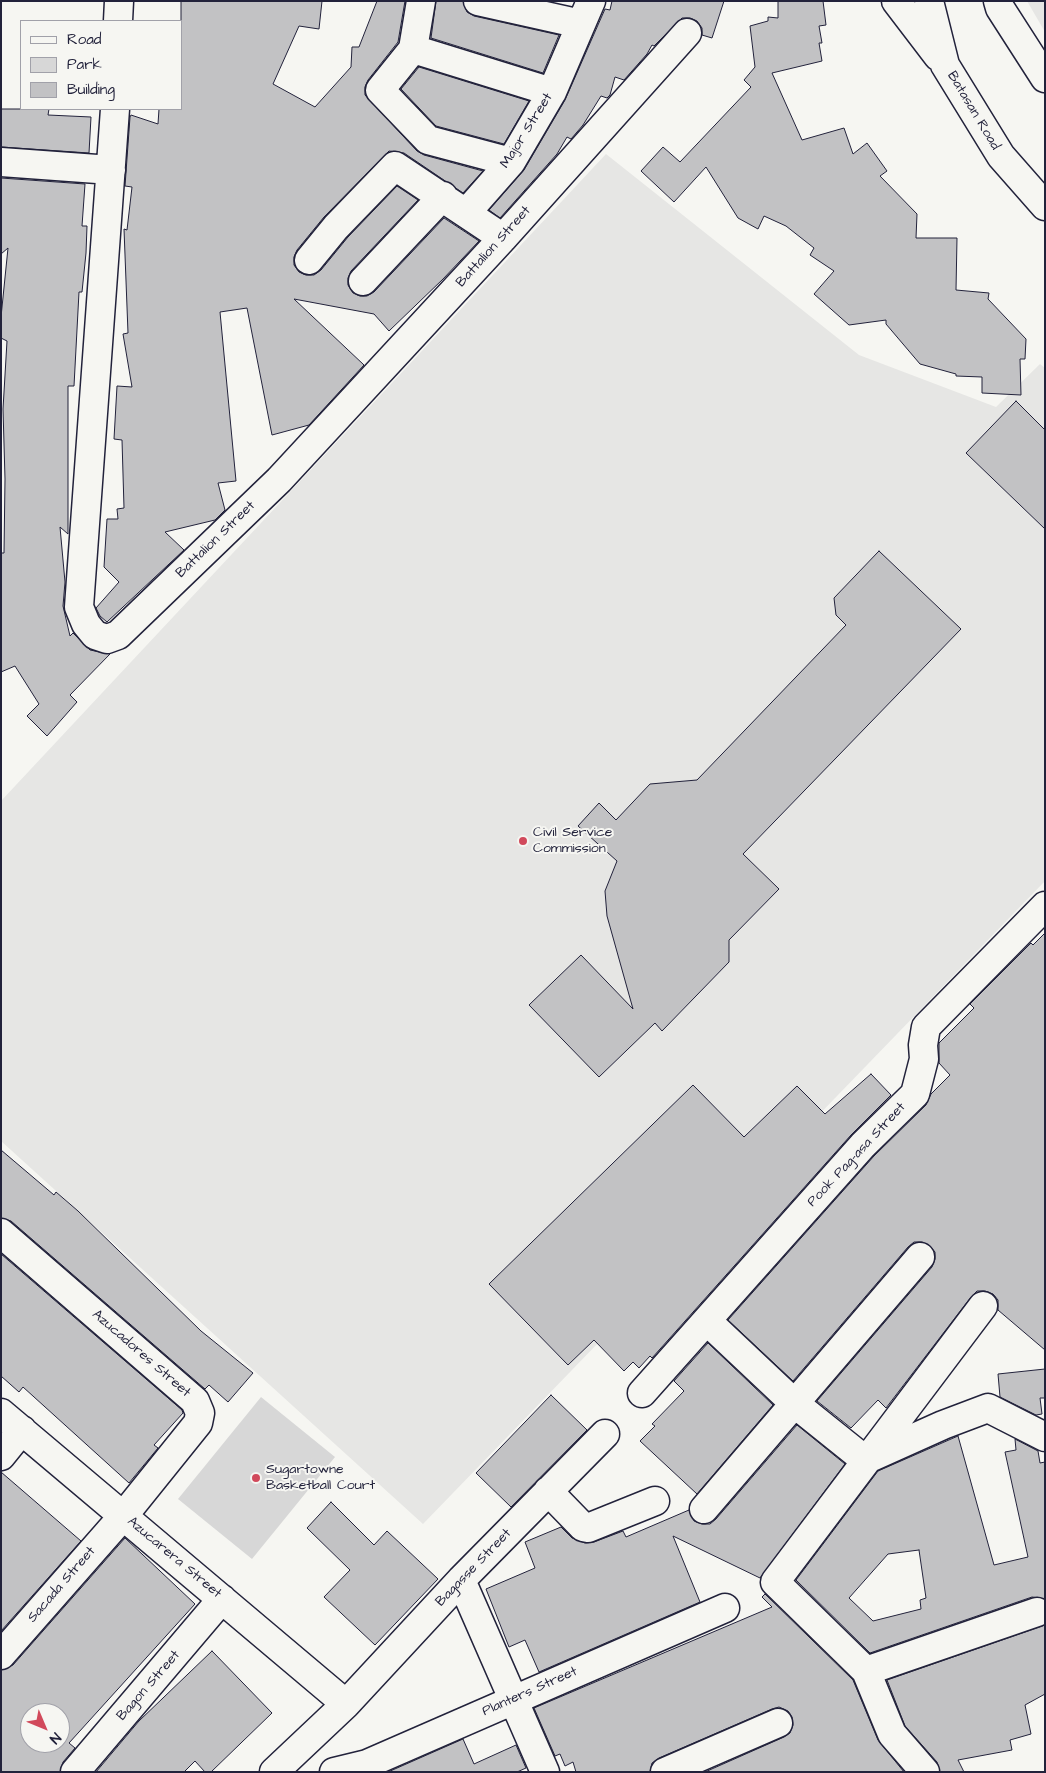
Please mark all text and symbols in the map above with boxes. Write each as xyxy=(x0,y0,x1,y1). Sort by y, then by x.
legend xyxy=(20,20,182,110)
text: Road xyxy=(67,29,101,50)
text: Park xyxy=(67,54,102,75)
street label: Batasan Road xyxy=(943,69,1003,153)
text: Building xyxy=(67,79,115,100)
street label: Major Street xyxy=(497,90,557,172)
street label: Battalion Street xyxy=(453,203,535,291)
street label: Battalion Street xyxy=(173,498,259,582)
place label: Civil Service Commission xyxy=(533,825,612,858)
marker: Civil Service Commission xyxy=(517,835,529,847)
street label: Pook Pag-asa Street xyxy=(804,1099,910,1211)
street label: Azucadores Street xyxy=(88,1307,194,1401)
place label: Sugartowne Basketball Court xyxy=(266,1462,375,1494)
marker: Sugartowne Basketball Court xyxy=(250,1472,262,1484)
street label: Azucarera Street xyxy=(123,1514,225,1602)
street label: Bagasse Street xyxy=(433,1526,515,1610)
street label: Sacada Street xyxy=(24,1544,100,1626)
street label: Bagon Street xyxy=(114,1647,184,1725)
street label: Planters Street xyxy=(480,1664,580,1720)
north arrow xyxy=(20,1703,70,1753)
text: N xyxy=(45,1728,65,1748)

